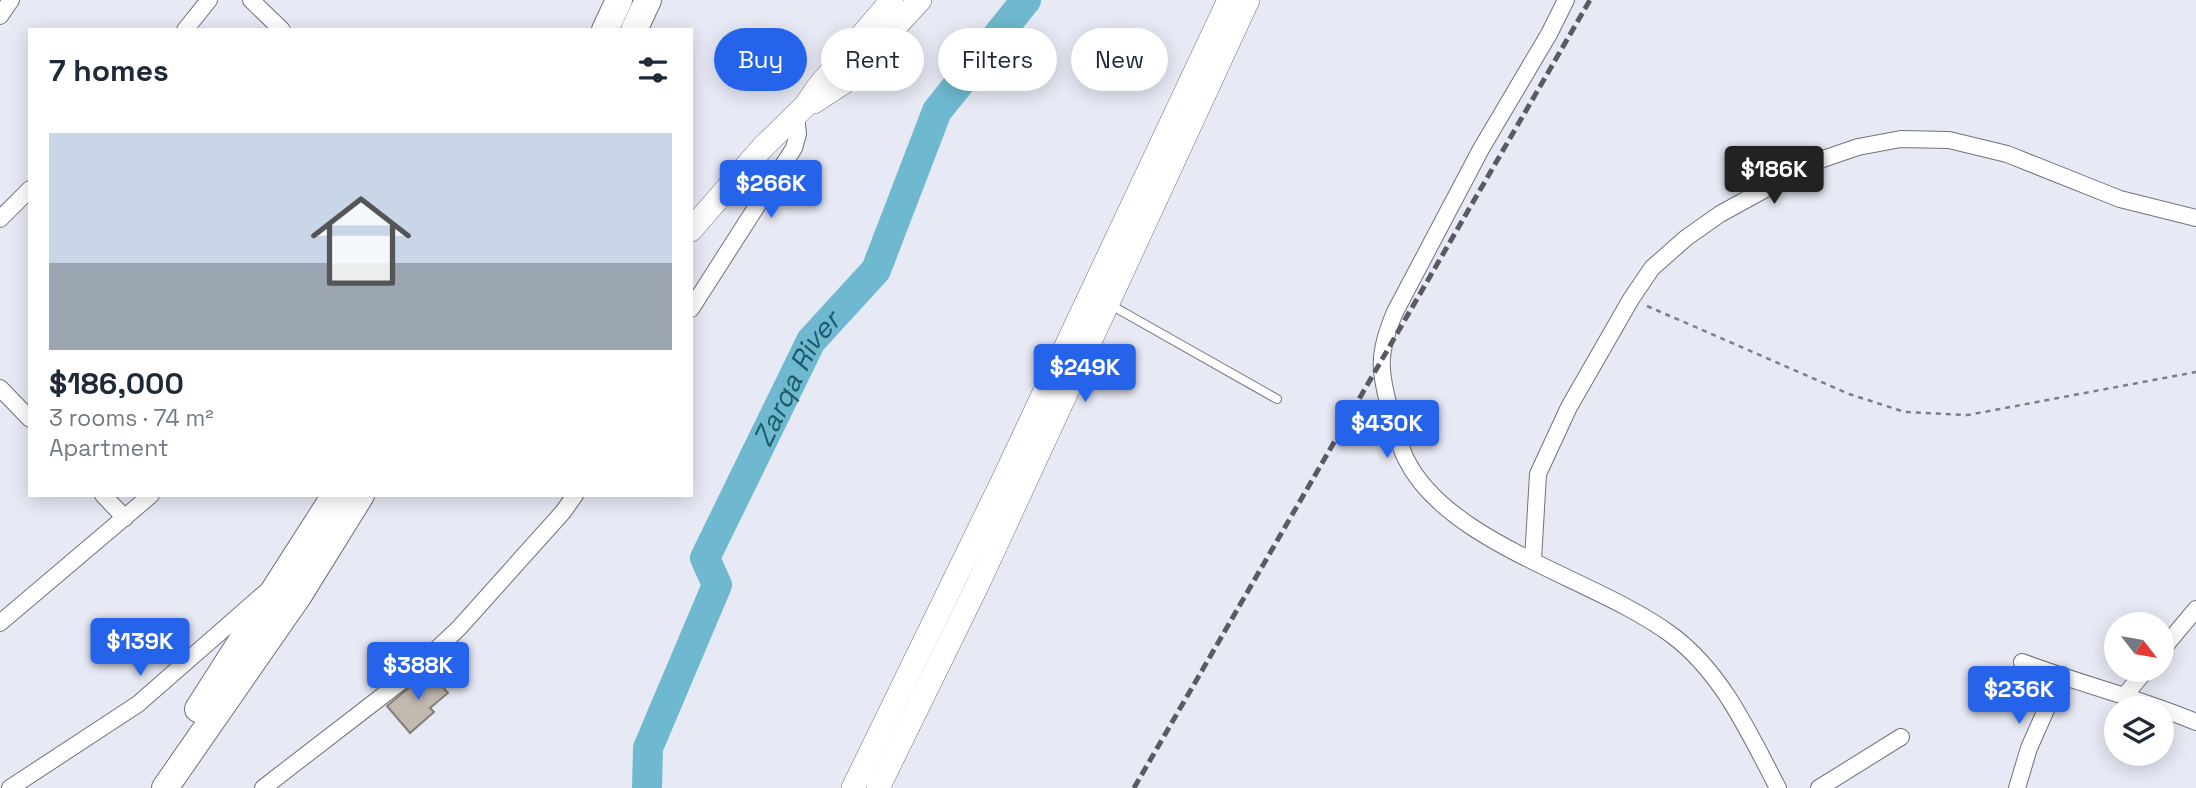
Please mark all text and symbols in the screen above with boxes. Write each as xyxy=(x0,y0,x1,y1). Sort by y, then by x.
chip: Buy xyxy=(714,28,807,91)
chip: Rent xyxy=(821,28,924,91)
chip: Filters xyxy=(938,28,1057,91)
chip: New xyxy=(1071,28,1168,91)
text: 7 homes xyxy=(49,51,169,90)
icon: filters xyxy=(634,51,672,89)
pin: $186K xyxy=(1725,146,1823,206)
text: $186K xyxy=(1741,154,1807,184)
pin: $266K xyxy=(722,160,820,220)
text: $266K xyxy=(736,168,806,198)
icon: home xyxy=(298,178,424,304)
water label: Zarqa River xyxy=(744,301,850,452)
pin: $249K xyxy=(1036,344,1134,404)
text: $249K xyxy=(1050,352,1120,382)
text: $186,000 xyxy=(49,364,184,403)
pin: $430K xyxy=(1338,400,1436,460)
text: 3 rooms · 74 m² xyxy=(49,403,214,433)
text: $430K xyxy=(1351,408,1423,438)
text: Apartment xyxy=(49,433,169,463)
north arrow xyxy=(2104,612,2174,682)
map controls xyxy=(2104,612,2174,766)
pin: $139K xyxy=(91,618,189,678)
text: $139K xyxy=(107,626,173,656)
pin: $388K xyxy=(369,642,467,702)
text: $388K xyxy=(383,650,453,680)
pin: $236K xyxy=(1970,666,2068,726)
text: $236K xyxy=(1984,674,2054,704)
button: layers xyxy=(2104,696,2174,766)

